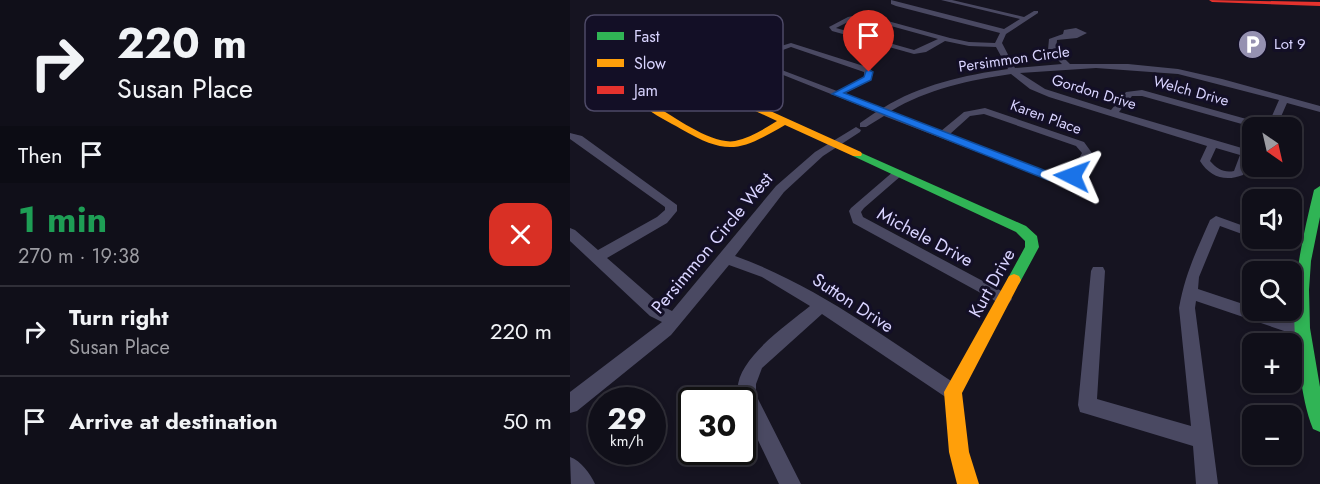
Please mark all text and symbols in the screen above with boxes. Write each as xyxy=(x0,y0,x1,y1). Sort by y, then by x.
pin xyxy=(843,10,894,72)
text: 220 m xyxy=(117,13,247,74)
legend xyxy=(585,15,783,111)
icon: arrive xyxy=(852,19,885,52)
icon: right xyxy=(18,24,96,102)
text: Fast xyxy=(634,25,660,48)
parking icon: Lot 9 xyxy=(1237,28,1269,60)
place label: Lot 9 xyxy=(1274,33,1306,55)
street label: Persimmon Circle xyxy=(957,40,1071,78)
text: Slow xyxy=(634,52,666,75)
text: Susan Place xyxy=(117,69,253,108)
street label: Gordon Drive xyxy=(1049,69,1139,115)
street label: Welch Drive xyxy=(1151,70,1232,112)
text: Jam xyxy=(632,79,658,102)
street label: Karen Place xyxy=(1007,94,1085,140)
north arrow xyxy=(1242,117,1302,177)
map controls xyxy=(1242,117,1302,465)
icon: arrive xyxy=(75,138,108,171)
text: Then xyxy=(18,139,63,171)
position arrow xyxy=(1040,144,1104,208)
street label: Persimmon Circle West xyxy=(645,166,779,319)
button: sound xyxy=(1242,189,1302,249)
text: 1 min xyxy=(18,193,107,245)
street label: Michele Drive xyxy=(872,201,978,273)
button: close xyxy=(489,203,552,266)
text: 270 m · 19:38 xyxy=(18,242,140,271)
street label: Kurt Drive xyxy=(962,244,1022,322)
button: search xyxy=(1242,261,1302,321)
street label: Sutton Drive xyxy=(807,267,899,339)
text: Turn right xyxy=(69,301,169,333)
icon: right xyxy=(18,315,51,348)
text: 220 m xyxy=(490,315,552,347)
text: Susan Place xyxy=(69,333,170,362)
button: + xyxy=(1242,333,1302,393)
speed limit sign: 30 xyxy=(678,387,756,465)
text: 29 xyxy=(607,397,647,440)
icon: arrive xyxy=(18,405,51,438)
text: Arrive at destination xyxy=(69,405,278,437)
text: 50 m xyxy=(503,405,552,437)
button: − xyxy=(1242,405,1302,465)
text: km/h xyxy=(610,430,644,452)

